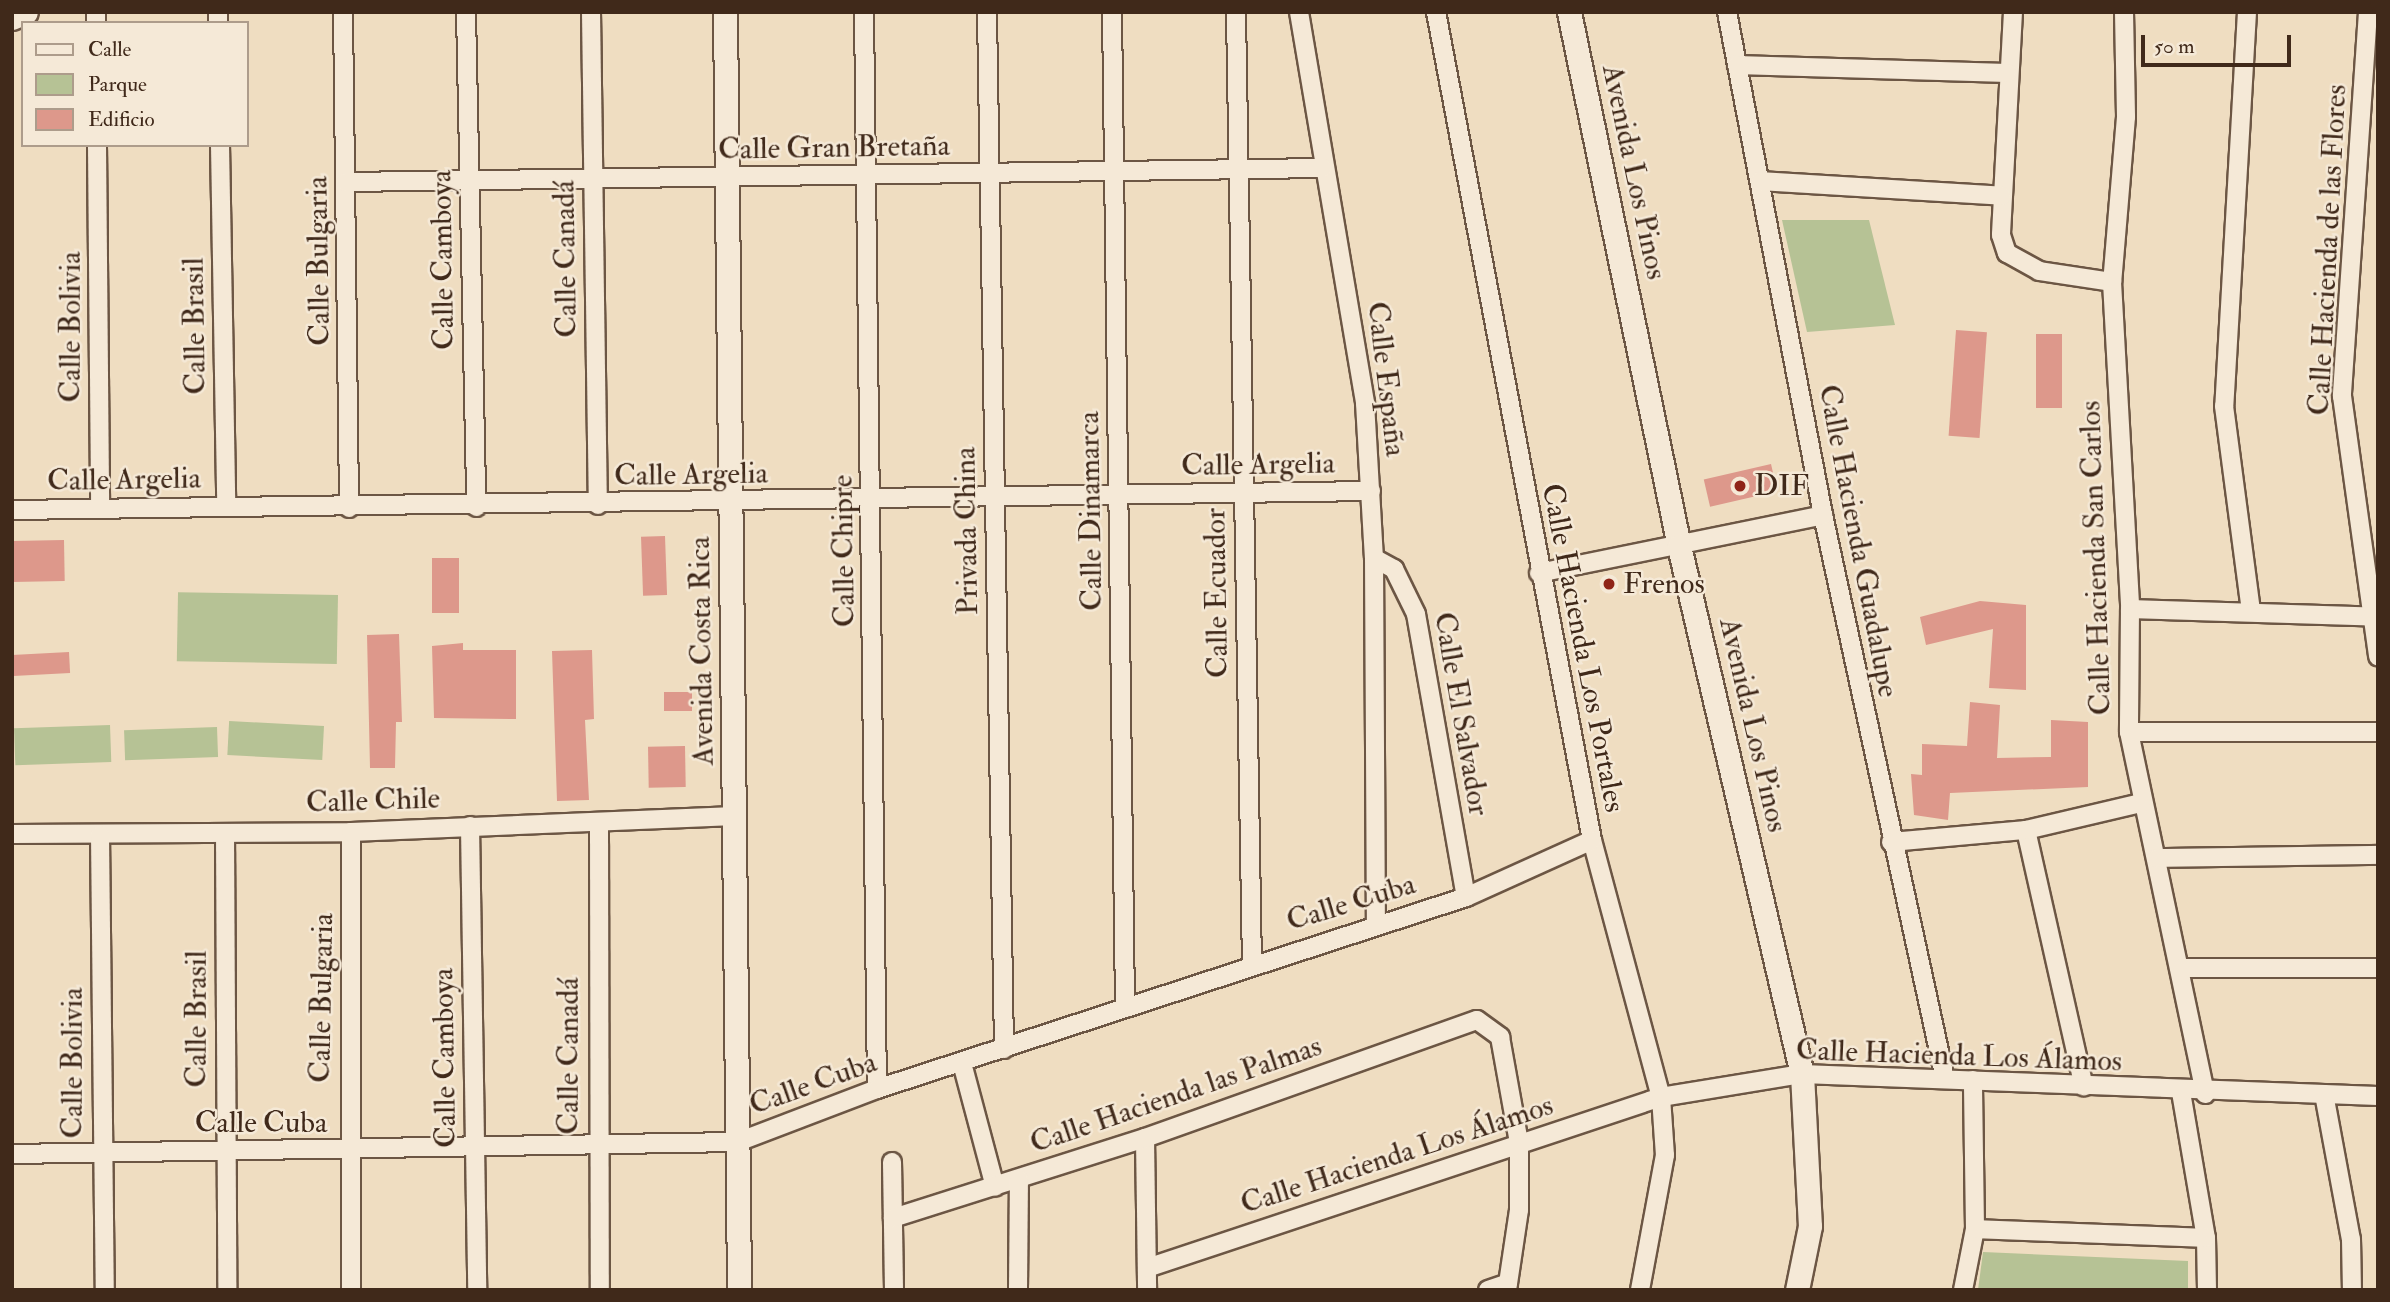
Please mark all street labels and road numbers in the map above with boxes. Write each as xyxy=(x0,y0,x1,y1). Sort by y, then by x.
street label: Avenida Los Pinos xyxy=(1594,61,1674,283)
street label: Calle Hacienda de las Flores xyxy=(2301,84,2355,416)
street label: Calle Gran Bretaña xyxy=(718,128,950,168)
street label: Calle Camboya xyxy=(423,170,463,350)
street label: Calle Bulgaria xyxy=(300,176,338,346)
street label: Calle Canadá xyxy=(547,180,585,338)
street label: Calle Bolivia xyxy=(53,251,89,403)
street label: Calle Brasil xyxy=(176,257,214,395)
street label: Calle España xyxy=(1359,300,1413,458)
street label: Calle Hacienda Guadalupe xyxy=(1810,382,1906,700)
street label: Calle Hacienda San Carlos xyxy=(2073,400,2119,716)
street label: Calle Dinamarca xyxy=(1071,411,1111,611)
street label: Calle Argelia xyxy=(1181,446,1335,484)
street label: Privada China xyxy=(948,447,986,615)
street label: Calle Argelia xyxy=(614,456,768,494)
street label: Calle Argelia xyxy=(47,461,201,499)
street label: Calle Chipre xyxy=(825,474,863,628)
street label: Calle Hacienda Los Portales xyxy=(1533,481,1633,815)
street label: Calle Ecuador xyxy=(1198,508,1236,678)
street label: Avenida Costa Rica xyxy=(682,536,722,766)
street label: Calle El Salvador xyxy=(1425,609,1497,819)
street label: Avenida Los Pinos xyxy=(1711,614,1795,836)
street label: Calle Chile xyxy=(305,781,441,821)
street label: Calle Cuba xyxy=(1282,866,1420,940)
street label: Calle Bulgaria xyxy=(303,913,341,1083)
street label: Calle Brasil xyxy=(179,950,215,1088)
street label: Calle Camboya xyxy=(425,968,465,1148)
street label: Calle Canadá xyxy=(551,977,587,1135)
street label: Calle Bolivia xyxy=(55,987,91,1139)
street label: Calle Hacienda las Palmas xyxy=(1026,1028,1326,1162)
street label: Calle Hacienda Los Álamos xyxy=(1795,1032,2123,1080)
street label: Calle Cuba xyxy=(745,1044,881,1124)
street label: Calle Hacienda Los Álamos xyxy=(1236,1087,1558,1223)
street label: Calle Cuba xyxy=(195,1105,327,1141)

